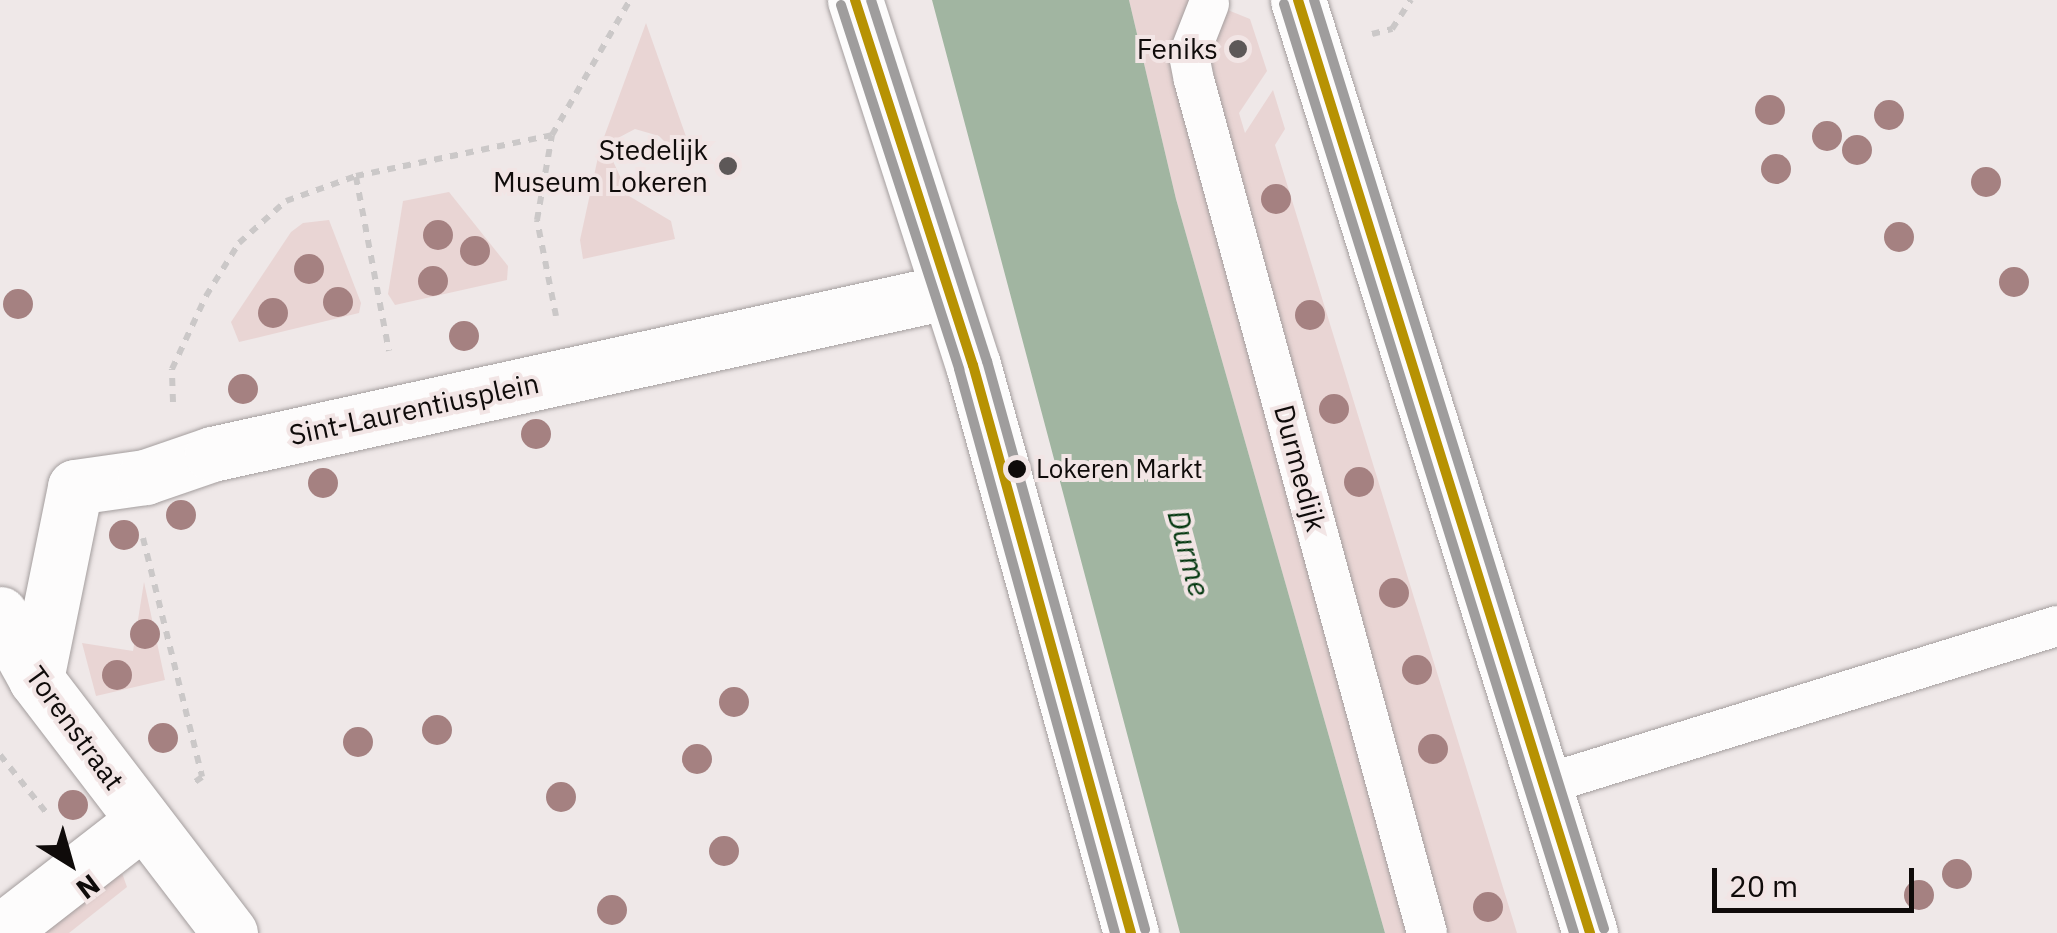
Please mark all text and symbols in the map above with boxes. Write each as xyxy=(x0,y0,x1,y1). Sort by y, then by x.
place label: Feniks xyxy=(1137,32,1218,66)
marker: Feniks xyxy=(1227,38,1249,60)
place label: Stedelijk Museum Lokeren xyxy=(493,133,708,199)
marker: Stedelijk Museum Lokeren xyxy=(717,155,739,177)
street label: Sint-Laurentiusplein xyxy=(286,366,542,452)
street label: Durmedijk xyxy=(1267,401,1333,535)
place label: Lokeren Markt xyxy=(1036,453,1203,485)
marker: Lokeren Markt xyxy=(1007,459,1027,479)
water label: Durme xyxy=(1160,506,1218,600)
street label: Torenstraat xyxy=(19,660,131,796)
north arrow xyxy=(20,813,120,913)
scale bar xyxy=(1717,848,1920,910)
text: N xyxy=(69,866,108,908)
text: 20 m xyxy=(1729,866,1798,905)

